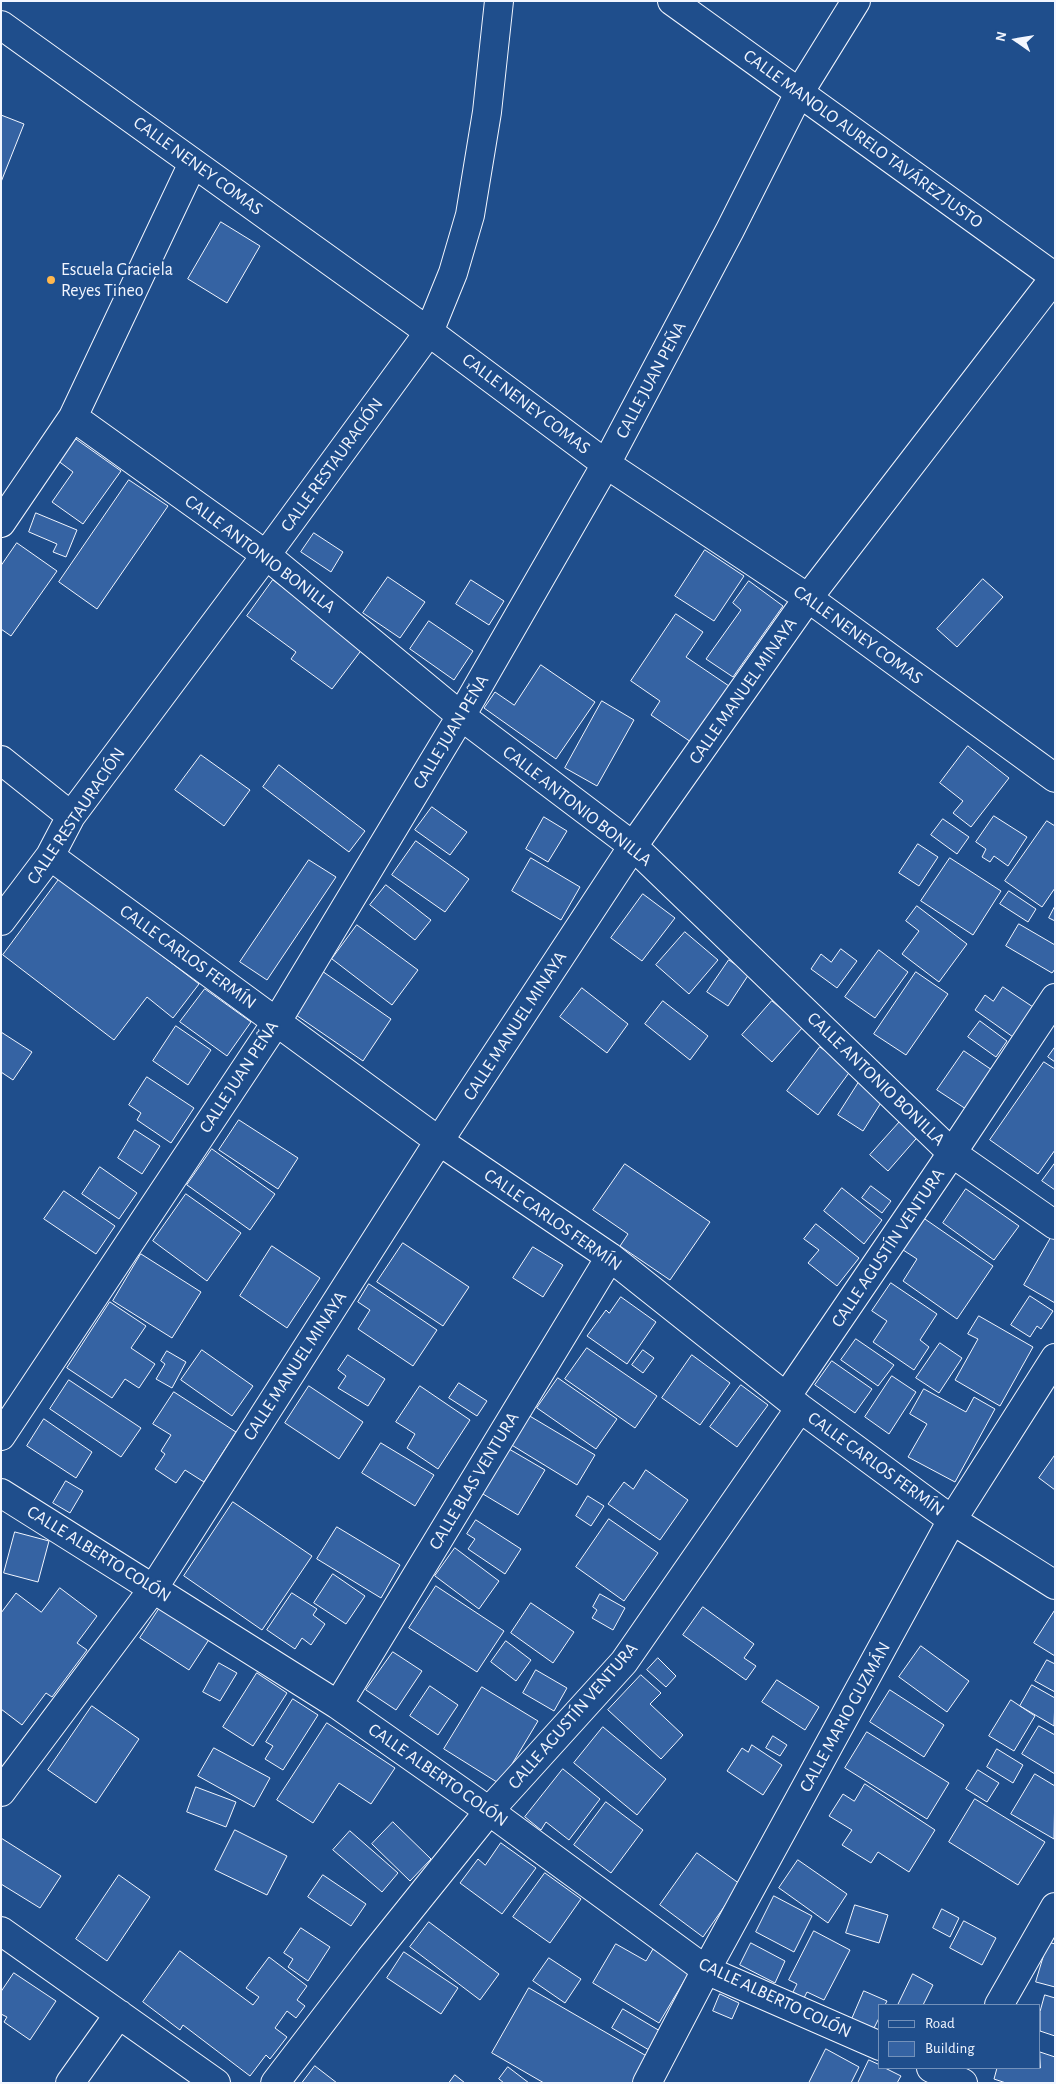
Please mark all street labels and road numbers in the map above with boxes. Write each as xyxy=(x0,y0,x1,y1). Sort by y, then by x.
street label: CALLE MANOLO AURELO TAVÁREZ JUSTO xyxy=(739,45,987,233)
street label: CALLE NENEY COMAS xyxy=(129,112,267,220)
street label: CALLE JUAN PEÑA xyxy=(611,318,691,442)
street label: CALLE NENEY COMAS xyxy=(458,349,594,459)
street label: CALLE RESTAURACIÓN xyxy=(276,394,388,536)
street label: CALLE ANTONIO BONILLA xyxy=(180,490,340,618)
street label: CALLE NENEY COMAS xyxy=(789,581,927,689)
street label: CALLE MANUEL MINAYA xyxy=(684,614,802,768)
street label: CALLE JUAN PEÑA xyxy=(408,671,494,793)
street label: CALLE ANTONIO BONILLA xyxy=(498,741,656,871)
street label: CALLE RESTAURACIÓN xyxy=(22,744,130,888)
street label: CALLE CARLOS FERMÍN xyxy=(115,900,261,1014)
street label: CALLE MANUEL MINAYA xyxy=(459,947,571,1105)
street label: CALLE ANTONIO BONILLA xyxy=(803,1008,949,1150)
street label: CALLE JUAN PEÑA xyxy=(195,1017,283,1137)
street label: CALLE CARLOS FERMÍN xyxy=(480,1164,626,1276)
street label: CALLE AGUSTÍN VENTURA xyxy=(827,1164,949,1332)
street label: CALLE MANUEL MINAYA xyxy=(239,1287,351,1445)
street label: CALLE CARLOS FERMÍN xyxy=(803,1407,949,1521)
street label: CALLE BLAS VENTURA xyxy=(424,1408,524,1554)
street label: CALLE ALBERTO COLÓN xyxy=(23,1501,175,1607)
street label: CALLE AGUSTÍN VENTURA xyxy=(503,1638,643,1794)
street label: CALLE MARIO GUZMÁN xyxy=(795,1638,895,1796)
street label: CALLE ALBERTO COLÓN xyxy=(364,1719,512,1831)
street label: CALLE ALBERTO COLÓN xyxy=(695,1953,855,2043)

